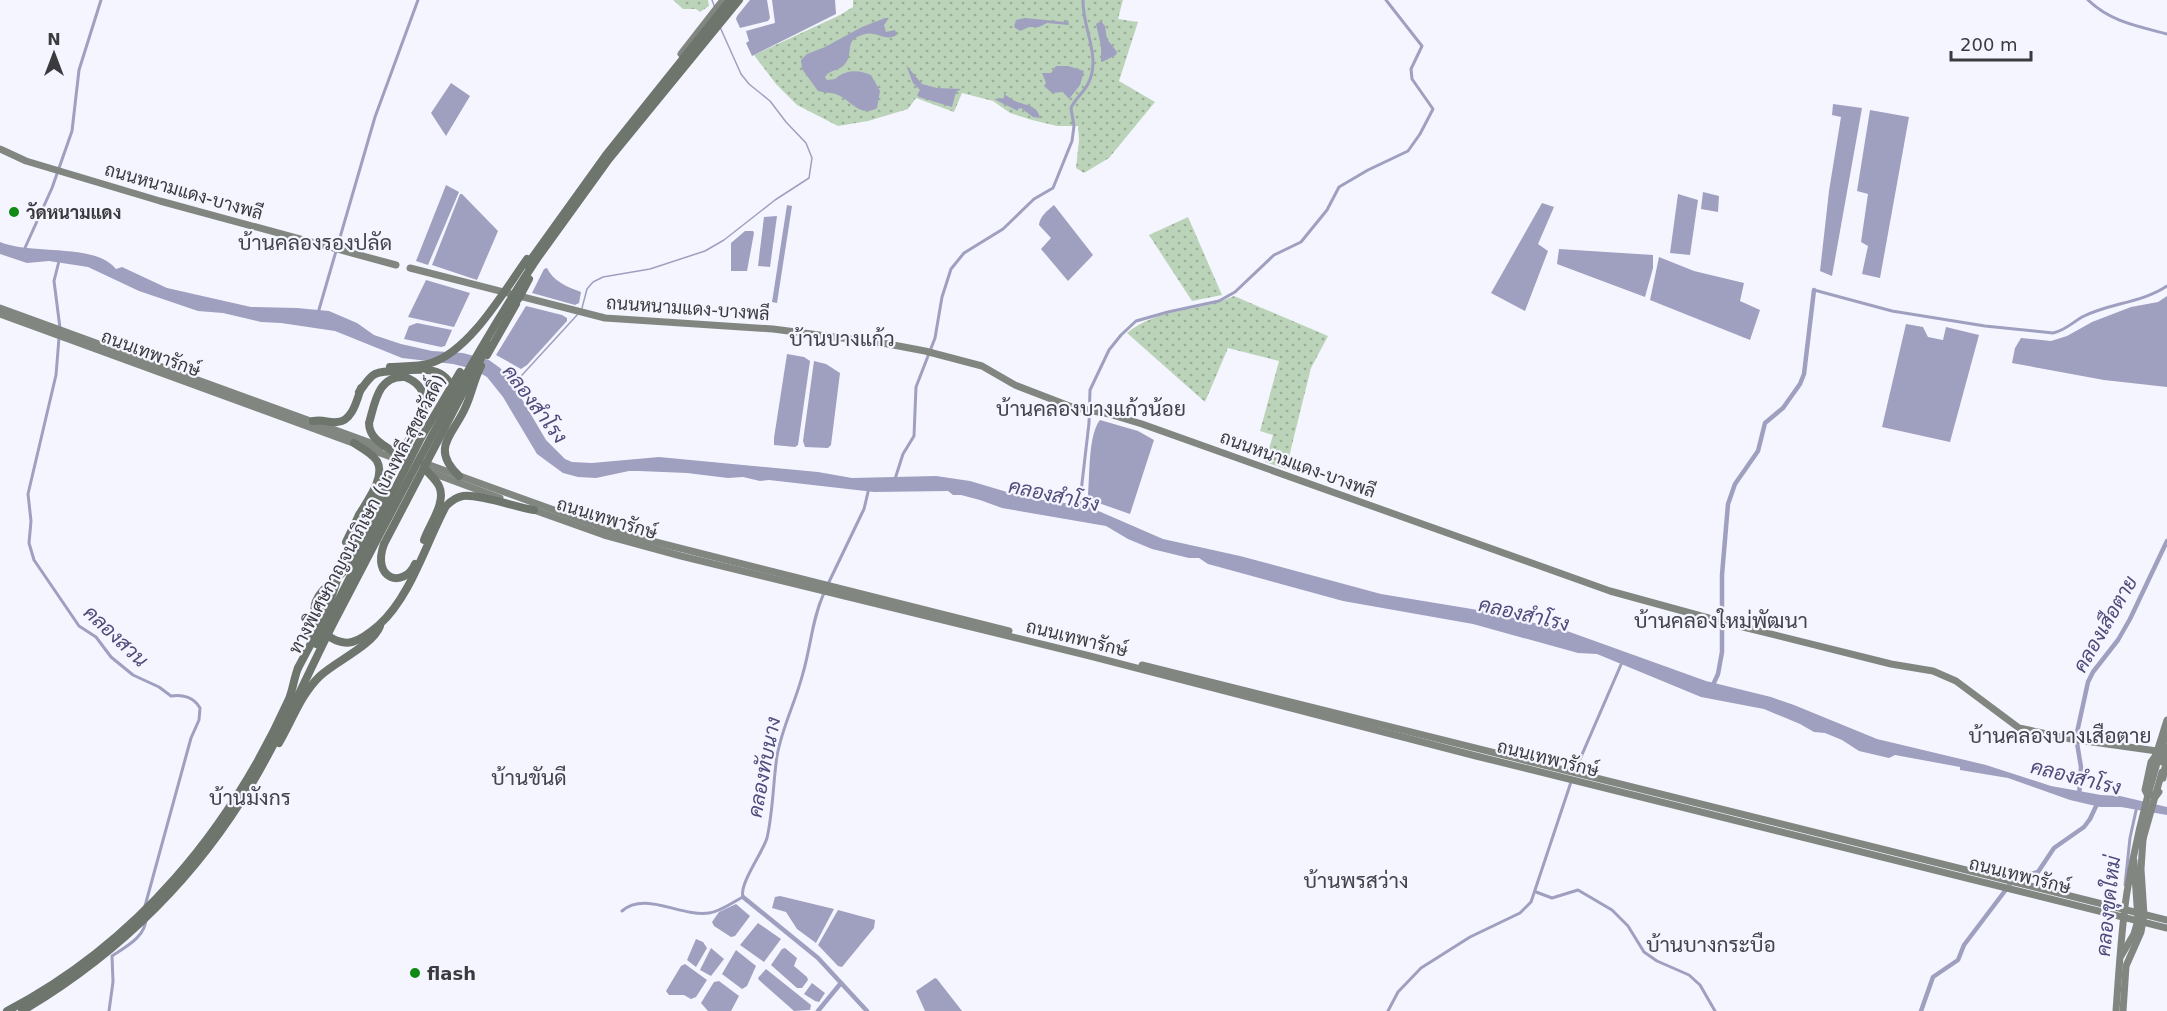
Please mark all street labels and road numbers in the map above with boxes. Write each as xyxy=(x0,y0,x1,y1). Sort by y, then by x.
street label: ถนนหนามแดง-บางพลี xyxy=(102,156,266,224)
street label: ถนนหนามแดง-บางพลี xyxy=(606,290,771,324)
street label: ถนนเทพารักษ์ xyxy=(99,324,205,381)
street label: ทางพิเศษกาญจนาภิเษก (บางพลี-สุขสวัสดิ์) xyxy=(279,368,452,658)
street label: ถนนหนามแดง-บางพลี xyxy=(1217,424,1379,502)
street label: ถนนเทพารักษ์ xyxy=(554,491,661,543)
street label: ถนนเทพารักษ์ xyxy=(1024,613,1131,661)
street label: ถนนเทพารักษ์ xyxy=(1495,733,1602,781)
street label: ถนนเทพารักษ์ xyxy=(1967,850,2074,898)

